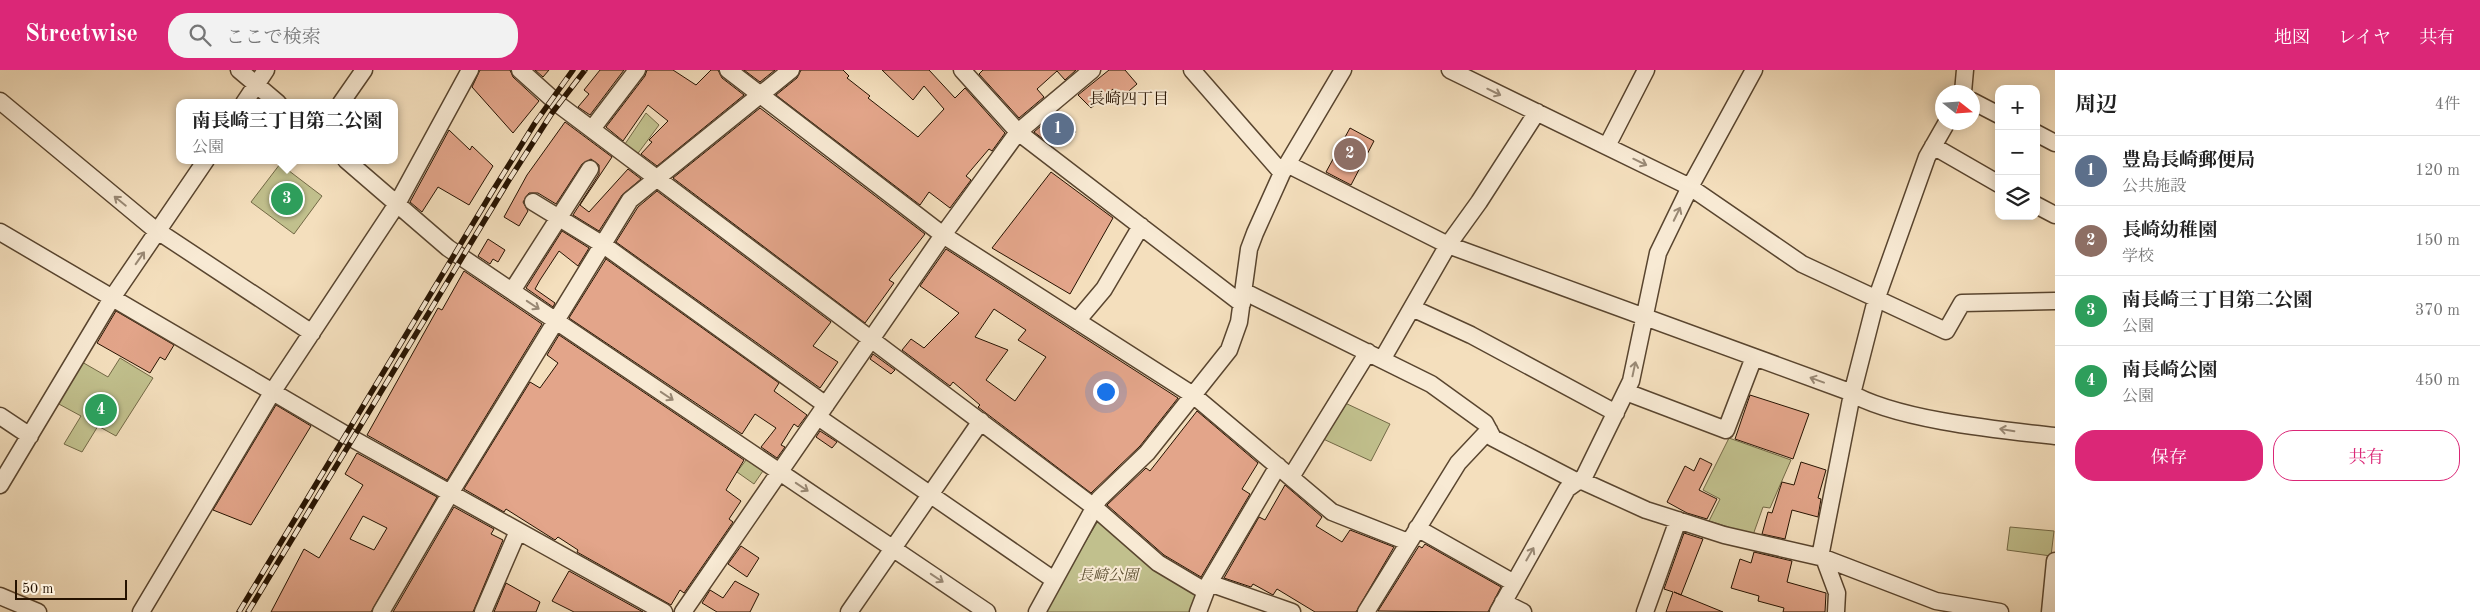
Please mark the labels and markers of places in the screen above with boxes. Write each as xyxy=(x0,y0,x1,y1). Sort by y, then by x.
pin: 1 xyxy=(1042,110,1074,148)
pin: 2 xyxy=(1334,135,1366,173)
pin: 3 xyxy=(271,180,303,218)
pin: 4 xyxy=(85,391,117,429)

